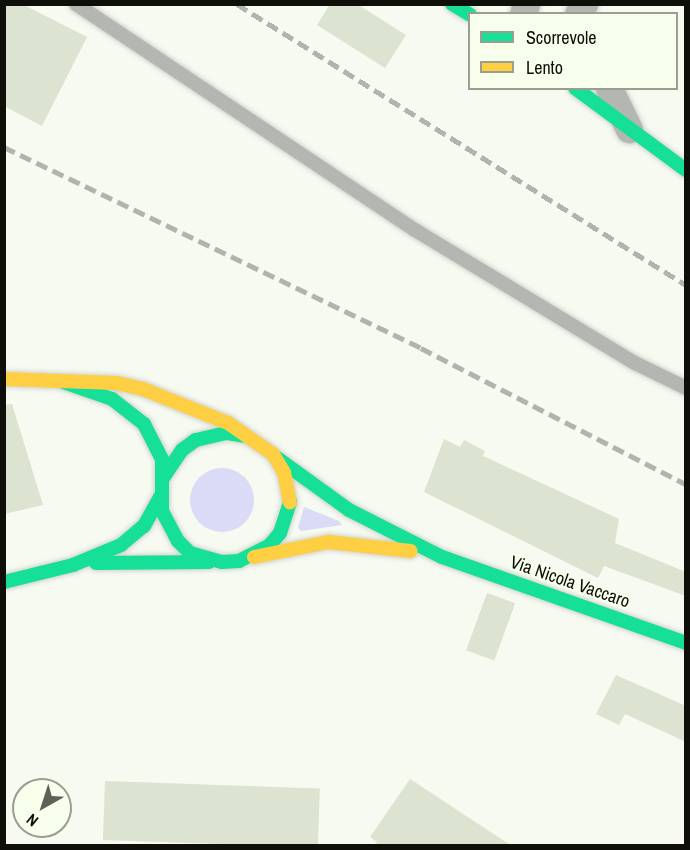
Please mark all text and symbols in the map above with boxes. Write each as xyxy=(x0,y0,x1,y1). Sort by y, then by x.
legend xyxy=(468,12,678,90)
text: Scorrevole xyxy=(526,25,597,50)
text: Lento xyxy=(526,55,563,80)
street label: Via Nicola Vaccaro xyxy=(507,551,633,613)
north arrow xyxy=(12,778,72,838)
text: N xyxy=(21,809,43,832)

